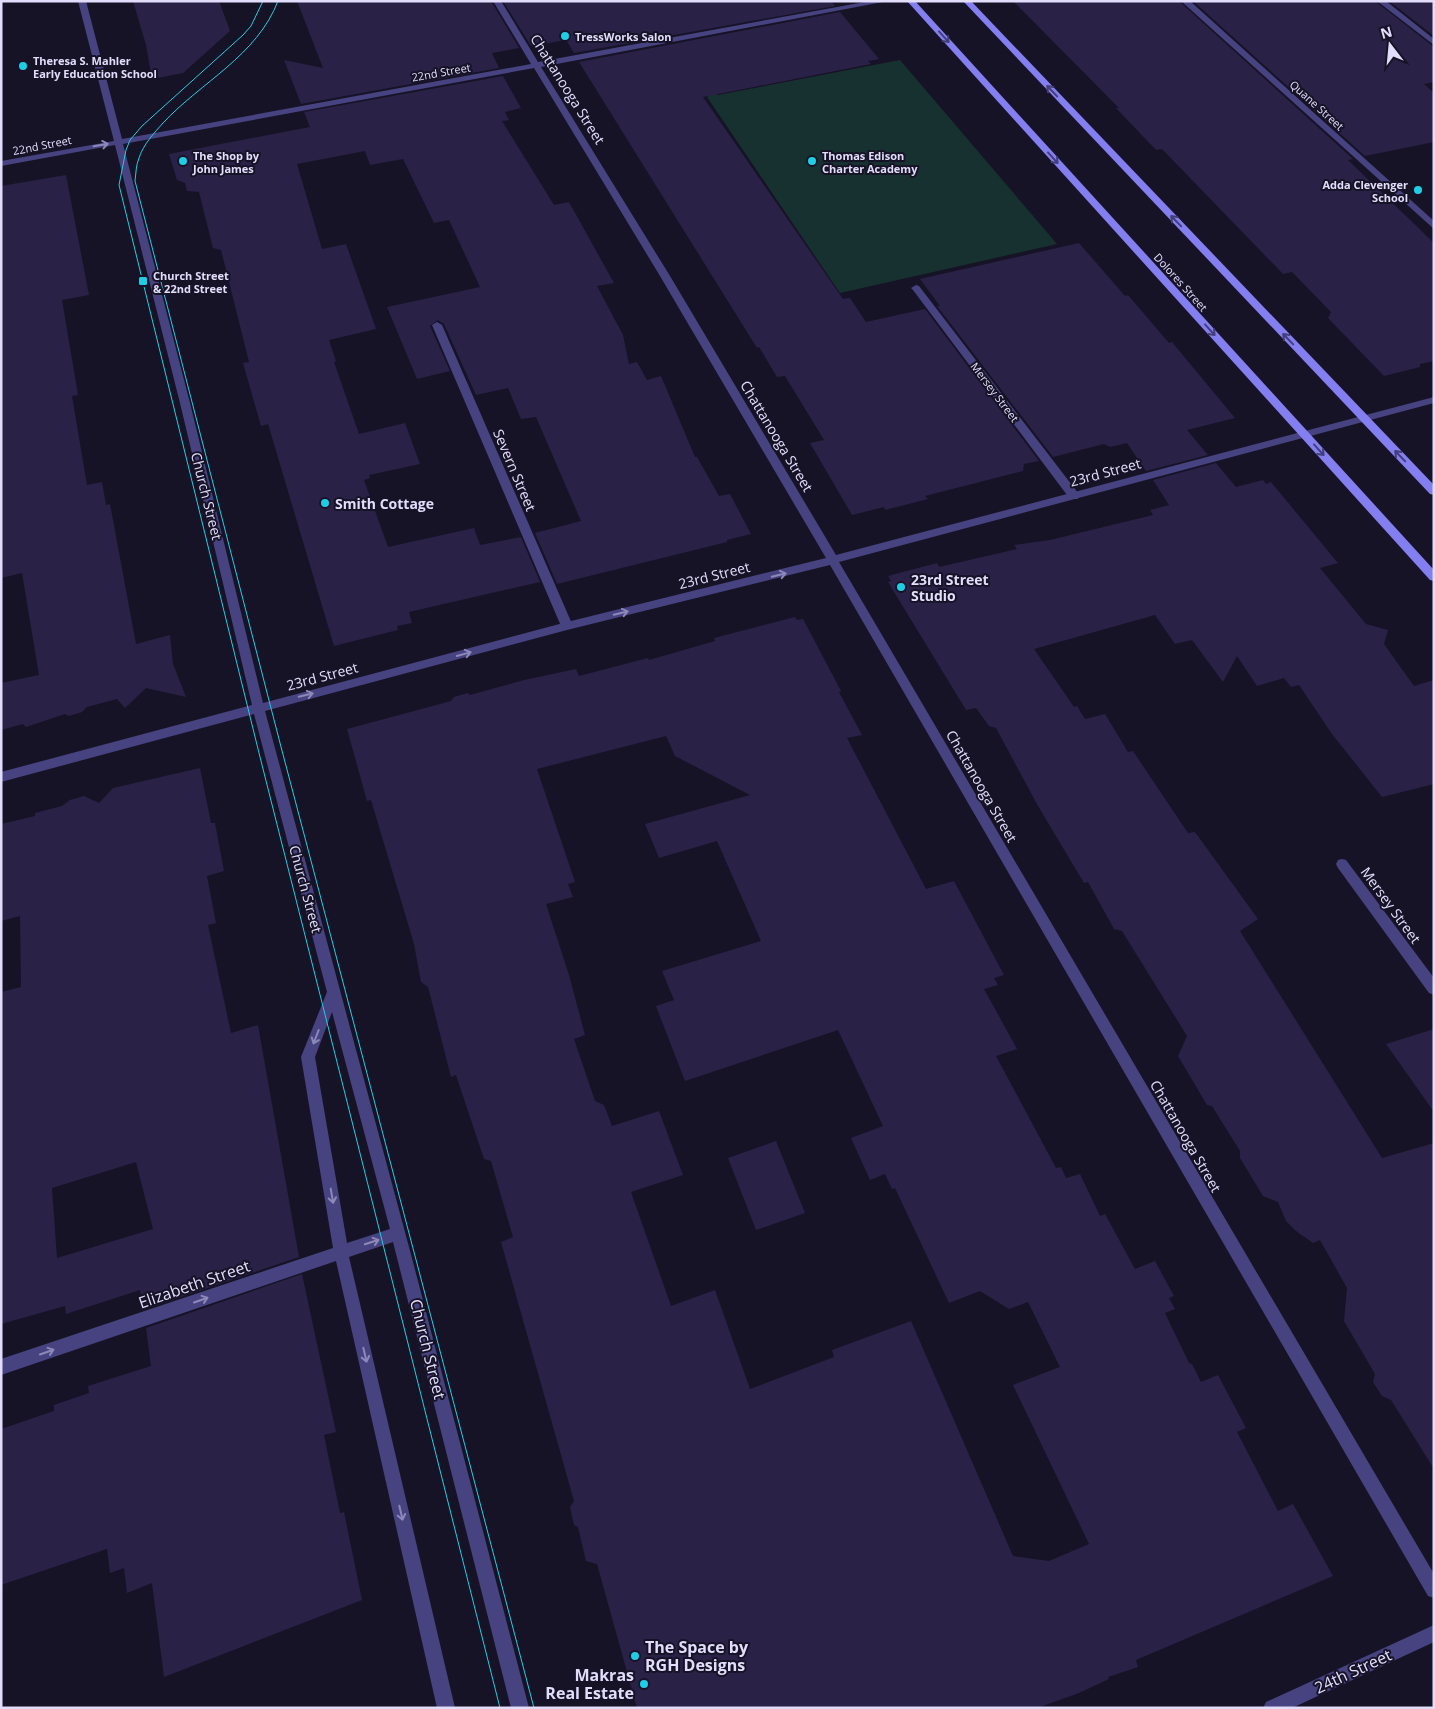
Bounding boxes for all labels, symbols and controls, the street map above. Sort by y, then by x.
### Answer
north arrow [1365,20,1415,70]
text: N [1378,21,1394,43]
place label: TressWorks Salon [575,29,672,44]
street label: Chattanooga Street [526,30,610,148]
marker: TressWorks Salon [559,30,571,42]
one-way arrow [938,31,950,44]
place label: Theresa S. Mahler Early Education School [33,53,157,81]
street label: 22nd Street [410,59,472,85]
marker: Theresa S. Mahler Early Education School [17,60,29,72]
street label: Quane Street [1287,77,1347,133]
one-way arrow [1046,84,1058,97]
street label: 22nd Street [11,132,73,158]
one-way arrow [92,140,108,150]
place label: The Shop by John James [192,148,260,176]
place label: Thomas Edison Charter Academy [822,148,918,176]
one-way arrow [1048,151,1059,164]
marker: The Shop by John James [177,155,189,167]
marker: Thomas Edison Charter Academy [806,155,818,167]
place label: Adda Clevenger School [1322,177,1408,205]
marker: Adda Clevenger School [1412,184,1424,196]
one-way arrow [1170,215,1182,227]
street label: Dolores Street [1151,250,1211,314]
place label: Church Street & 22nd Street [153,268,229,296]
marker: Church Street & 22nd Street [137,275,149,287]
one-way arrow [1204,323,1216,336]
one-way arrow [1282,332,1294,345]
street label: Mersey Street [968,359,1022,425]
street label: Chattanooga Street [736,377,818,495]
street label: Severn Street [489,426,541,514]
one-way arrow [1313,444,1325,457]
street label: Church Street [187,450,227,542]
one-way arrow [1394,450,1406,463]
street label: 23rd Street [1067,453,1143,491]
place label: Smith Cottage [335,494,434,513]
marker: Smith Cottage [319,497,331,509]
street label: 23rd Street [676,557,752,593]
one-way arrow [770,569,786,579]
place label: 23rd Street Studio [911,570,989,605]
marker: 23rd Street Studio [895,581,907,593]
one-way arrow [612,608,628,617]
one-way arrow [455,648,471,658]
street label: 23rd Street [284,657,360,695]
one-way arrow [298,690,314,699]
street label: Chattanooga Street [942,726,1022,846]
street label: Church Street [285,843,327,935]
street label: Mersey Street [1357,863,1425,947]
one-way arrow [311,1028,320,1044]
street label: Chattanooga Street [1146,1076,1226,1196]
one-way arrow [327,1187,337,1203]
one-way arrow [364,1237,379,1246]
street label: Elizabeth Street [135,1255,253,1313]
one-way arrow [193,1294,209,1304]
street label: Church Street [405,1297,451,1402]
one-way arrow [361,1346,370,1362]
one-way arrow [39,1347,55,1356]
one-way arrow [397,1504,406,1520]
place label: The Space by RGH Designs [645,1636,749,1676]
street label: 24th Street [1311,1643,1395,1698]
marker: The Space by RGH Designs [629,1650,641,1662]
place label: Makras Real Estate [545,1664,634,1704]
marker: Makras Real Estate [638,1678,650,1690]

